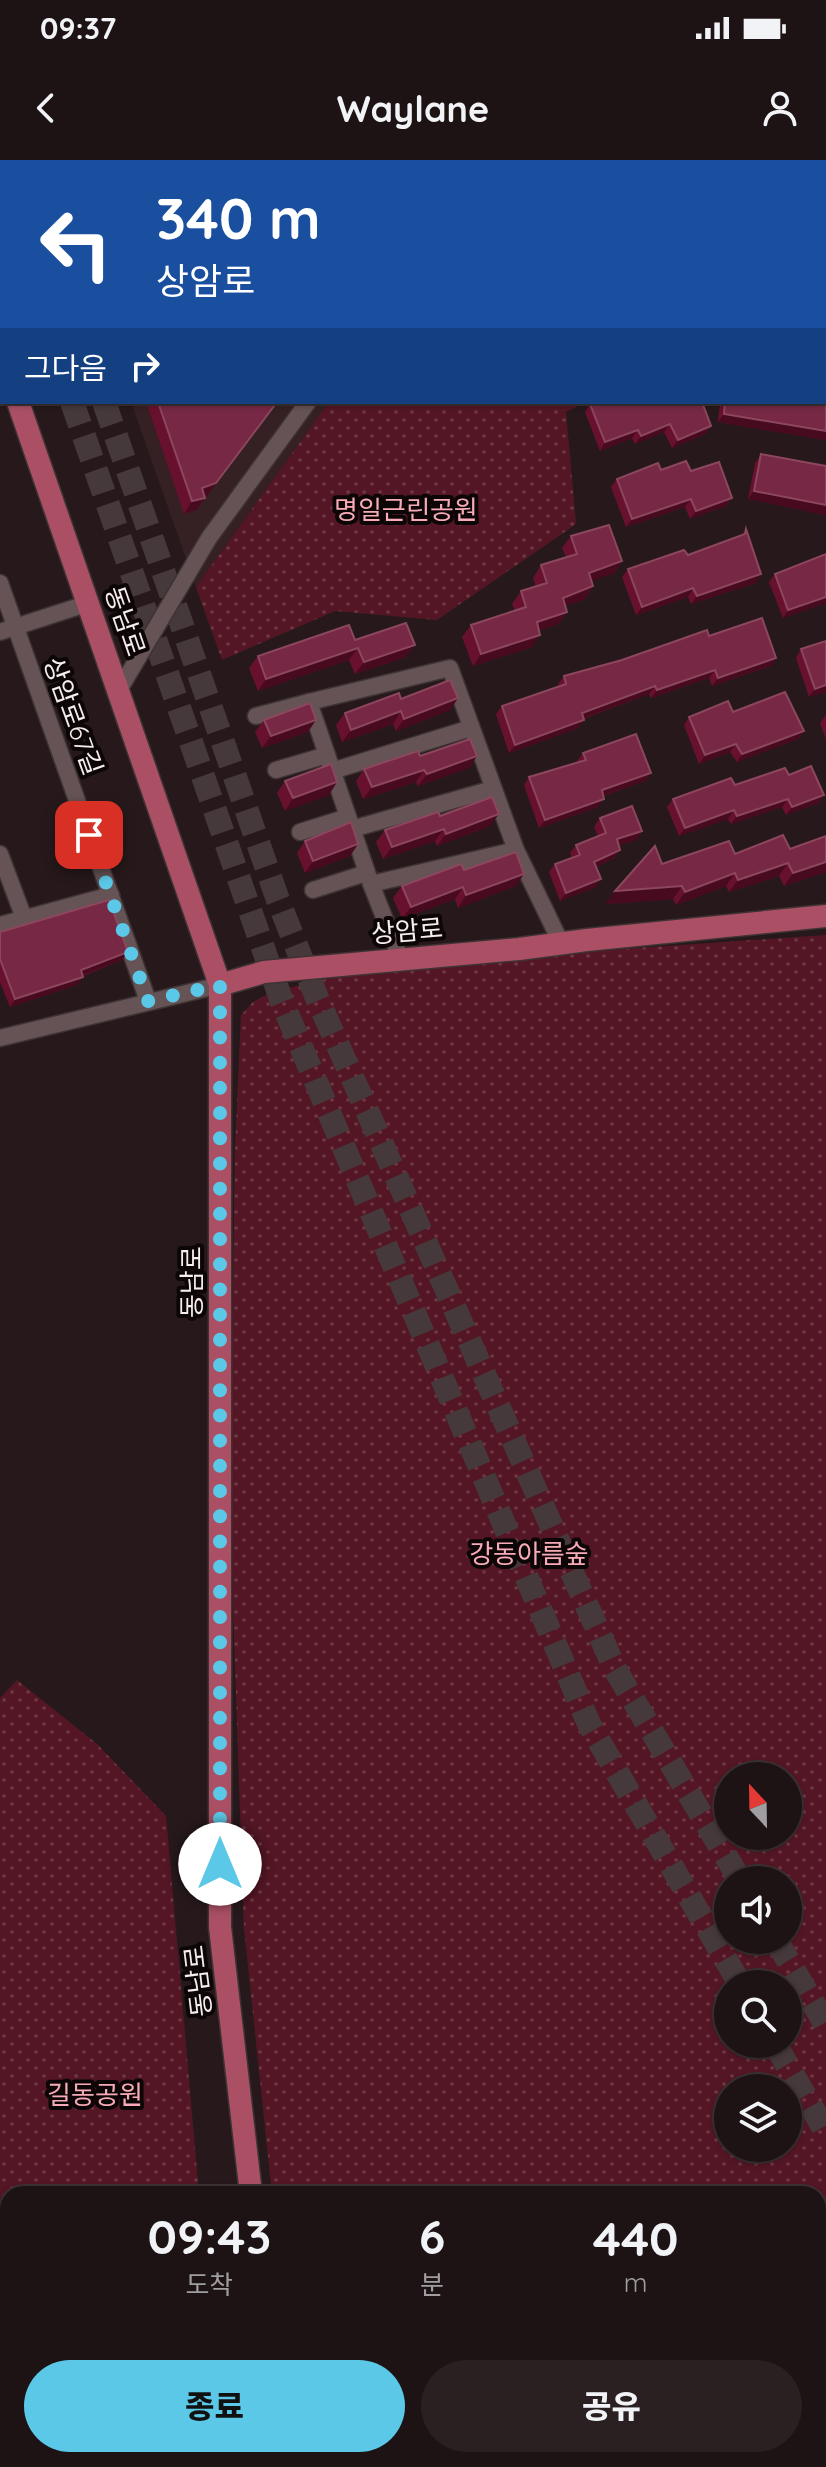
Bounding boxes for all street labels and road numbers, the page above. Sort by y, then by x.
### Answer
street label: 동남로 [98,582,153,660]
street label: 상암로67길 [37,652,110,779]
street label: 상암로 [370,911,444,950]
street label: 동남로 [175,1246,208,1318]
street label: 동남로 [177,1943,218,2019]

